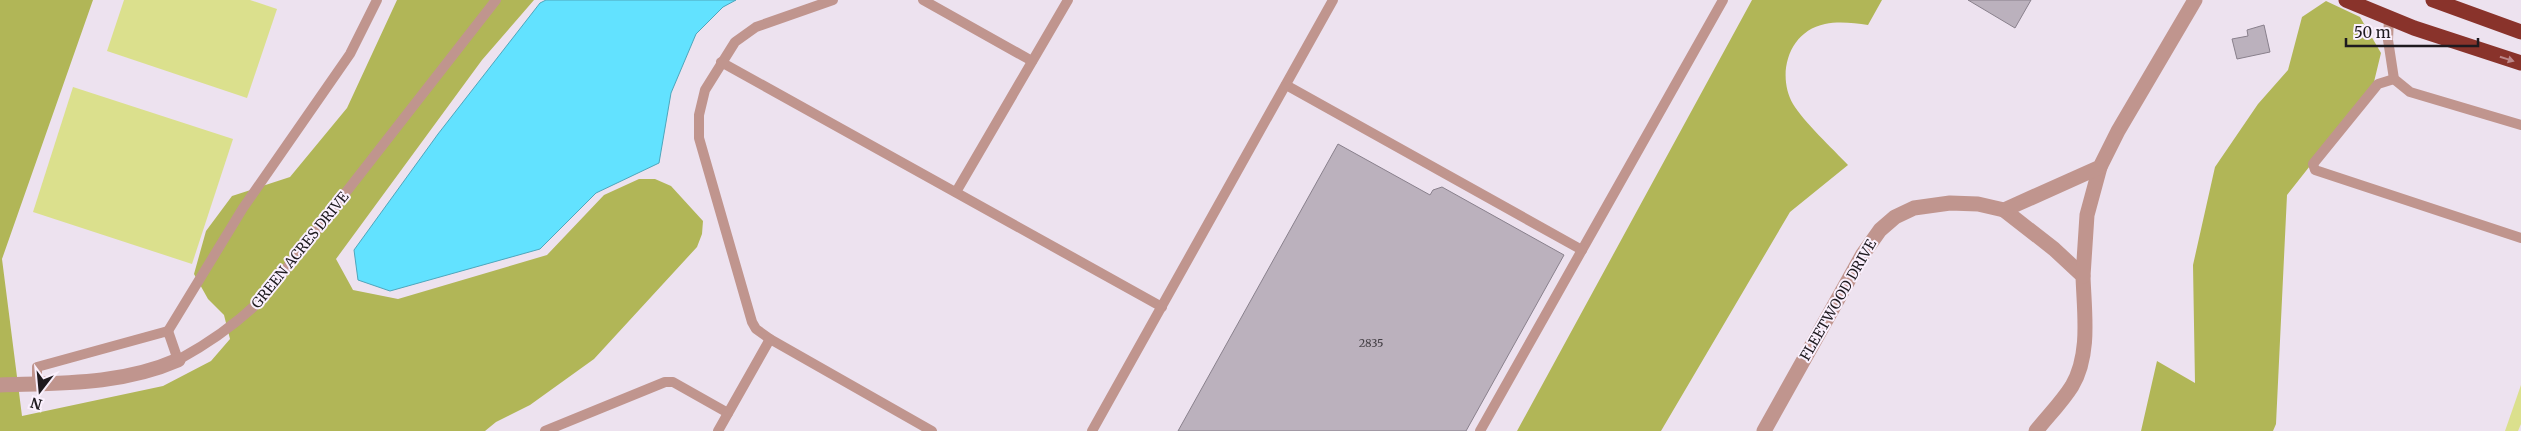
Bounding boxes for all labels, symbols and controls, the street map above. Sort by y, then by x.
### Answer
scale bar [2346,15,2478,47]
text: 50 m [2354,23,2391,42]
one-way arrow [2500,56,2515,63]
street label: GREEN ACRES DRIVE [247,188,353,312]
street label: FLEETWOOD DRIVE [1796,236,1880,364]
house number: 2835 [1359,336,1383,350]
north arrow [15,366,65,416]
text: N [29,393,44,414]

